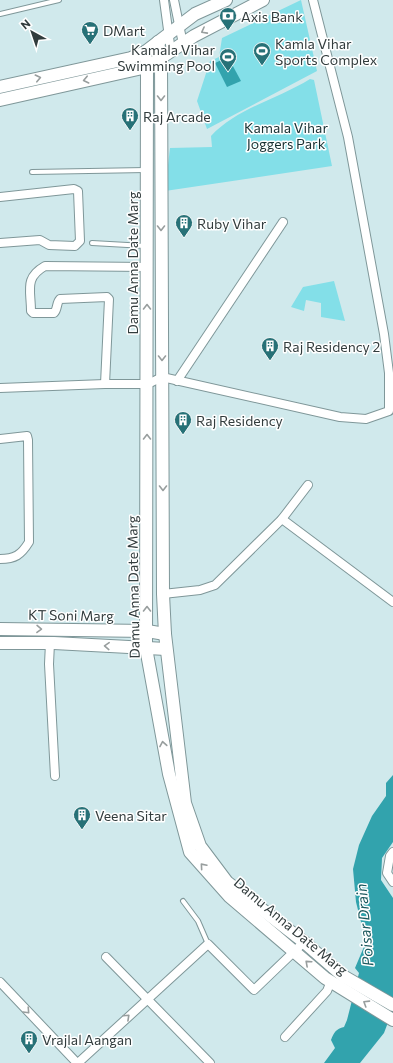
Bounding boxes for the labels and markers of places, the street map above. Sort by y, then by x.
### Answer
bank icon: Axis Bank [218,6,238,31]
place label: Axis Bank [241,8,303,25]
supermarket icon: DMart [80,20,100,45]
place label: DMart [103,22,145,39]
place label: Kamla Vihar Sports Complex [275,35,378,68]
place label: Kamala Vihar Swimming Pool [117,41,215,74]
sports icon: Kamla Vihar Sports Complex [252,41,272,66]
sports icon: Kamala Vihar Swimming Pool [218,47,238,72]
building icon: Raj Arcade [120,106,140,131]
place label: Raj Arcade [143,108,211,125]
building icon: Ruby Vihar [174,213,194,238]
place label: Ruby Vihar [197,215,267,232]
building icon: Raj Residency 2 [260,336,280,361]
place label: Raj Residency 2 [283,338,381,355]
building icon: Raj Residency [173,410,193,435]
place label: Raj Residency [196,412,283,429]
building icon: Veena Sitar [72,805,92,830]
place label: Veena Sitar [95,807,167,824]
building icon: Vrajlal Aangan [19,1029,39,1054]
place label: Vrajlal Aangan [42,1031,132,1048]

